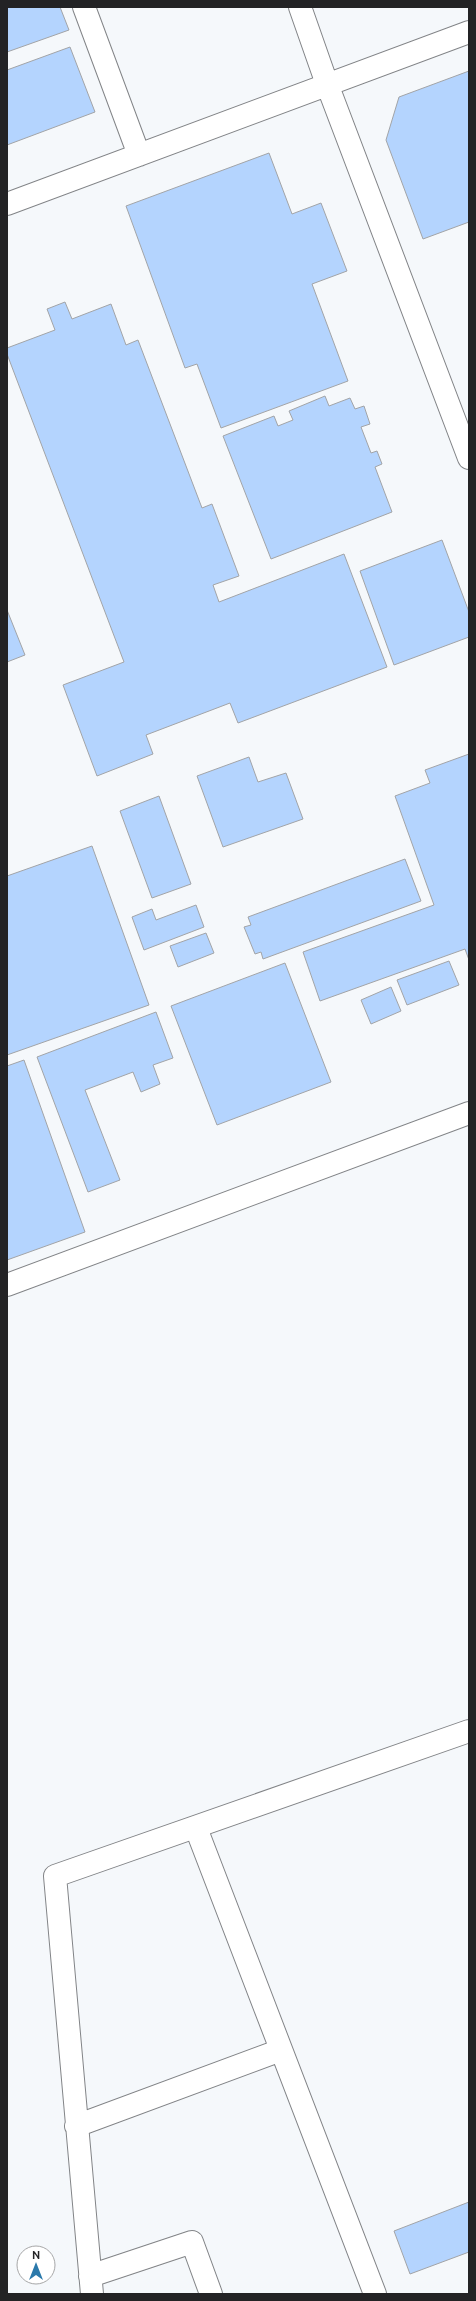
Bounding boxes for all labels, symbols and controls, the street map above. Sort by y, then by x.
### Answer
north arrow [16,2245,56,2285]
text: N [32,2249,40,2261]

